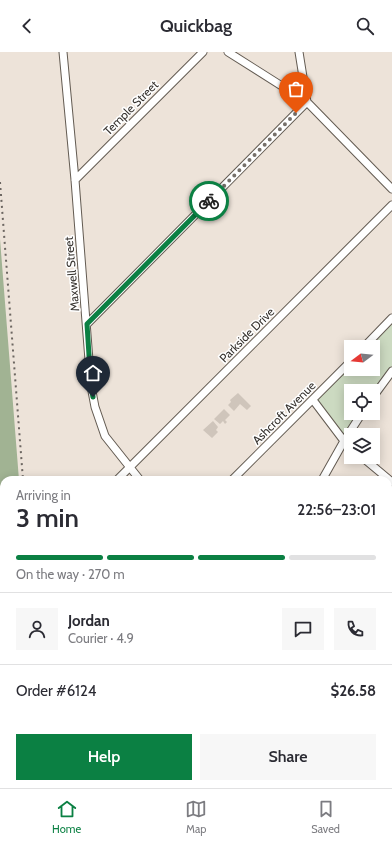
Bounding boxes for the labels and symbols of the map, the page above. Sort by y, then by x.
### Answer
pin [279,72,313,113]
street label: Temple Street [100,77,161,138]
courier [189,181,229,221]
street label: Maxwell Street [61,236,82,312]
street label: Parkside Drive [216,304,277,365]
north arrow [344,340,380,376]
pin [76,356,110,397]
street label: Ashcroft Avenue [249,378,318,447]

